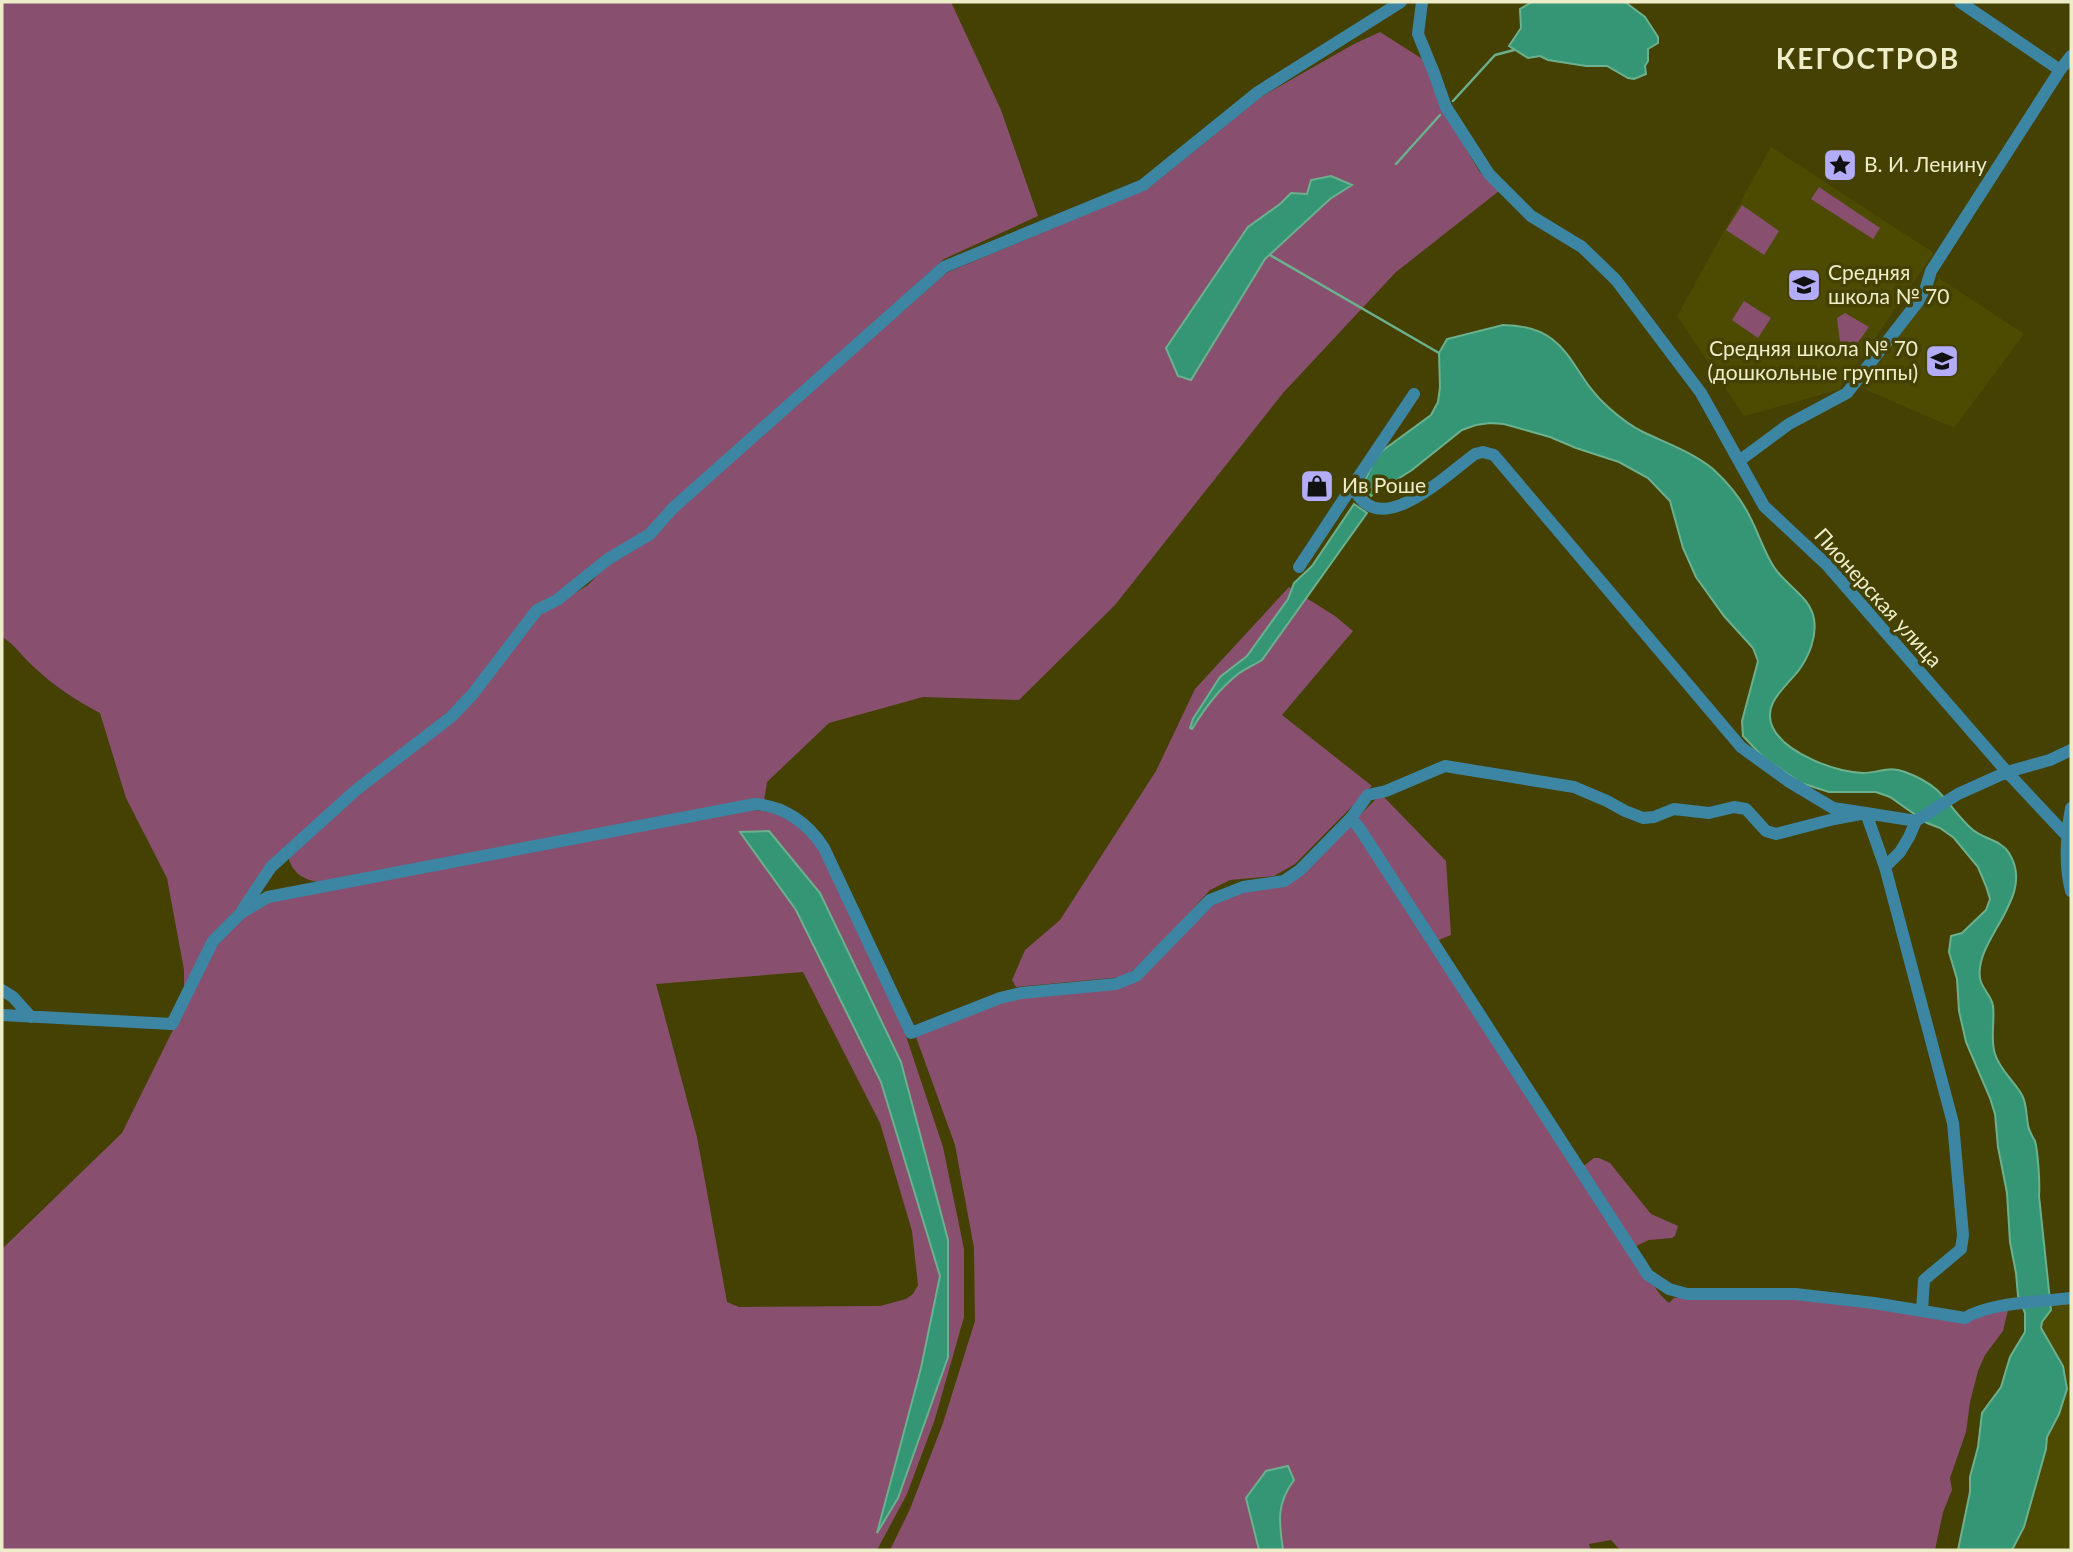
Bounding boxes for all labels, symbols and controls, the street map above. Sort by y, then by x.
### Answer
district label: КЕГОСТРОВ [1776,41,1960,75]
place icon: В. И. Ленину [1821,146,1859,184]
place label: В. И. Ленину [1864,151,1987,176]
place label: Средняя школа № 70 [1828,259,1949,308]
school or university icon: Средняя школа № 70 [1785,266,1823,304]
place label: Средняя школа № 70 (дошкольные группы) [1707,335,1918,384]
school or university icon: Средняя школа № 70 (дошкольные группы) [1923,342,1961,380]
shop icon: Ив Роше [1298,467,1336,505]
place label: Ив Роше [1342,472,1426,497]
street label: Пионерская улица [1810,522,1948,672]

